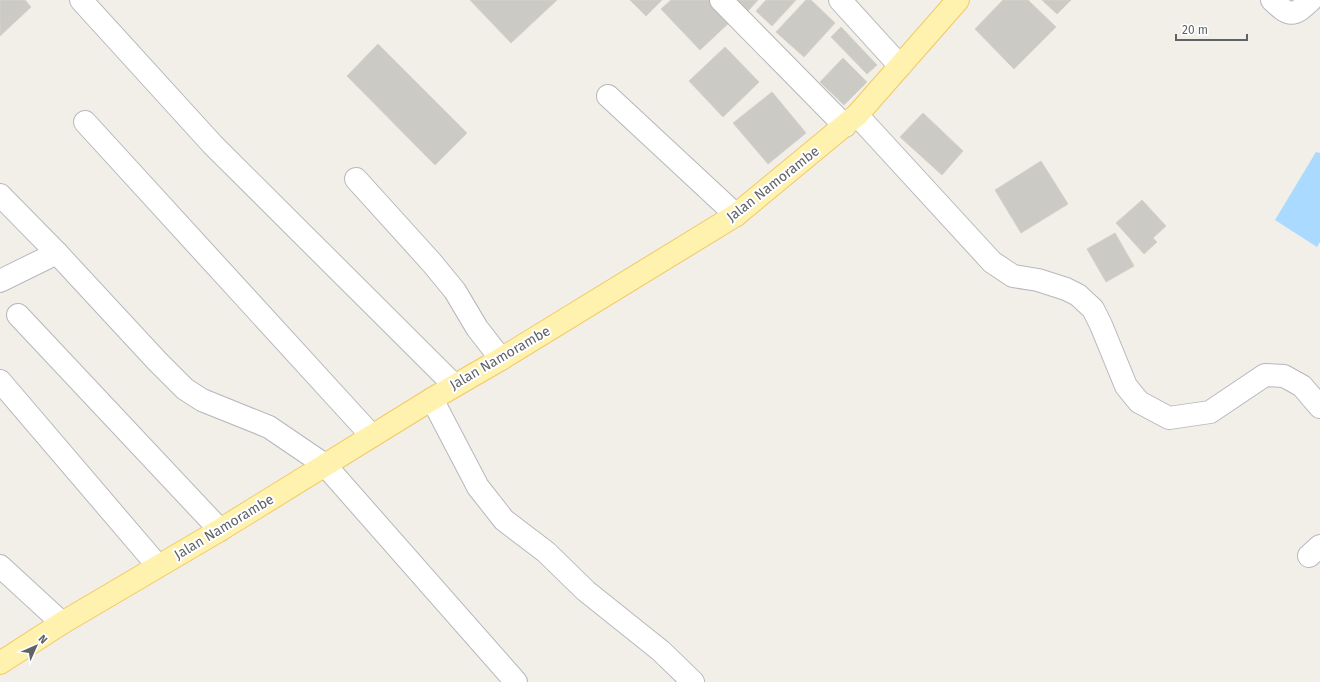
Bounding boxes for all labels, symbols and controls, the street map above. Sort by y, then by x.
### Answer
scale bar [1176,16,1247,42]
text: 20 m [1182,23,1208,37]
street label: Jalan Namorambe [723,142,823,226]
street label: Jalan Namorambe [447,322,553,394]
street label: Jalan Namorambe [171,491,277,563]
north arrow [16,626,56,666]
text: N [36,632,50,646]

